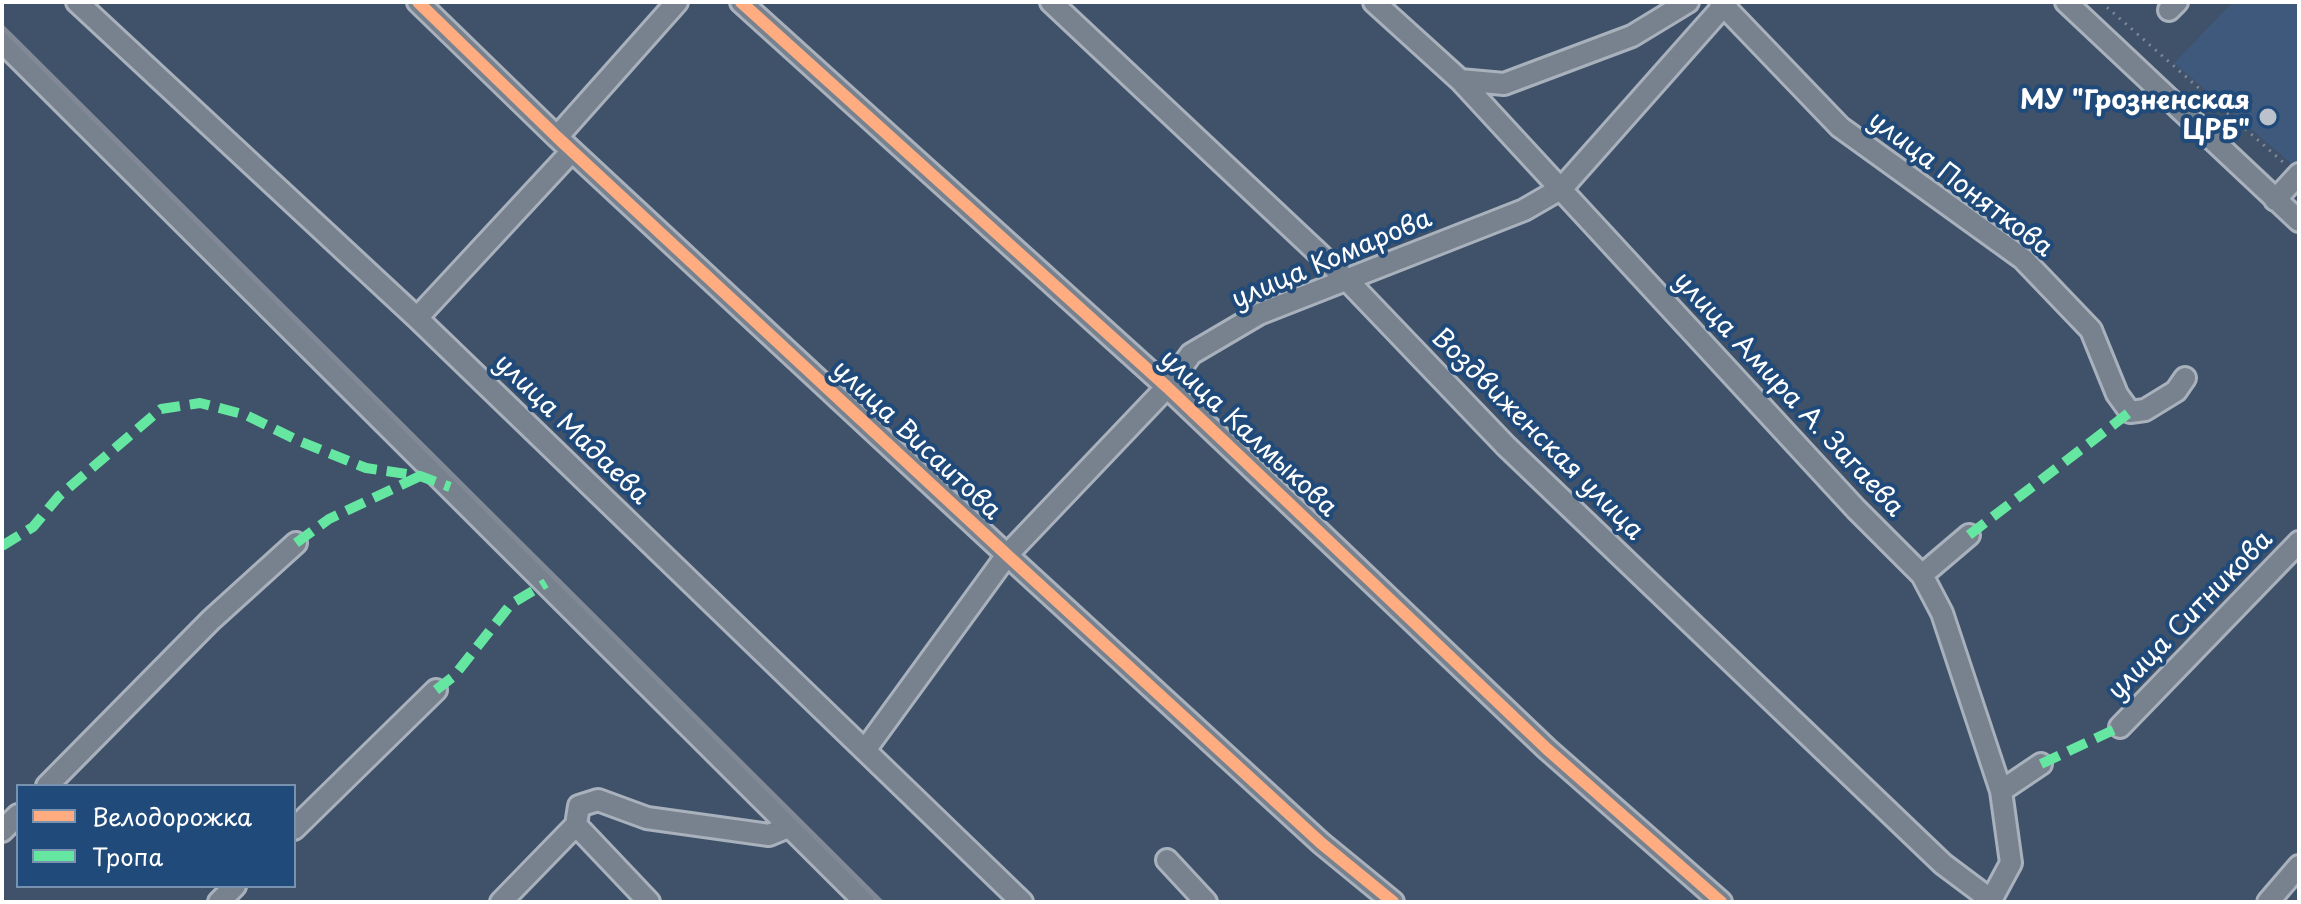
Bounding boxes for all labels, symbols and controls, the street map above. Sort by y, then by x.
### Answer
place label: МУ "Грозненская ЦРБ" [2020,86,2250,148]
street label: улица Поняткова [1862,105,2058,265]
marker: МУ "Грозненская ЦРБ" [2257,106,2279,128]
street label: улица Комарова [1227,204,1437,316]
street label: улица Амира А. Загаева [1666,266,1910,524]
street label: Воздвиженская улица [1425,323,1649,547]
street label: улица Калмыкова [1153,344,1343,524]
street label: улица Мадаева [487,348,655,512]
street label: улица Висаитова [825,355,1007,527]
street label: улица Ситникова [2102,525,2280,707]
legend [16,784,296,888]
text: Велодорожка [92,798,252,834]
text: Тропа [92,838,163,874]

